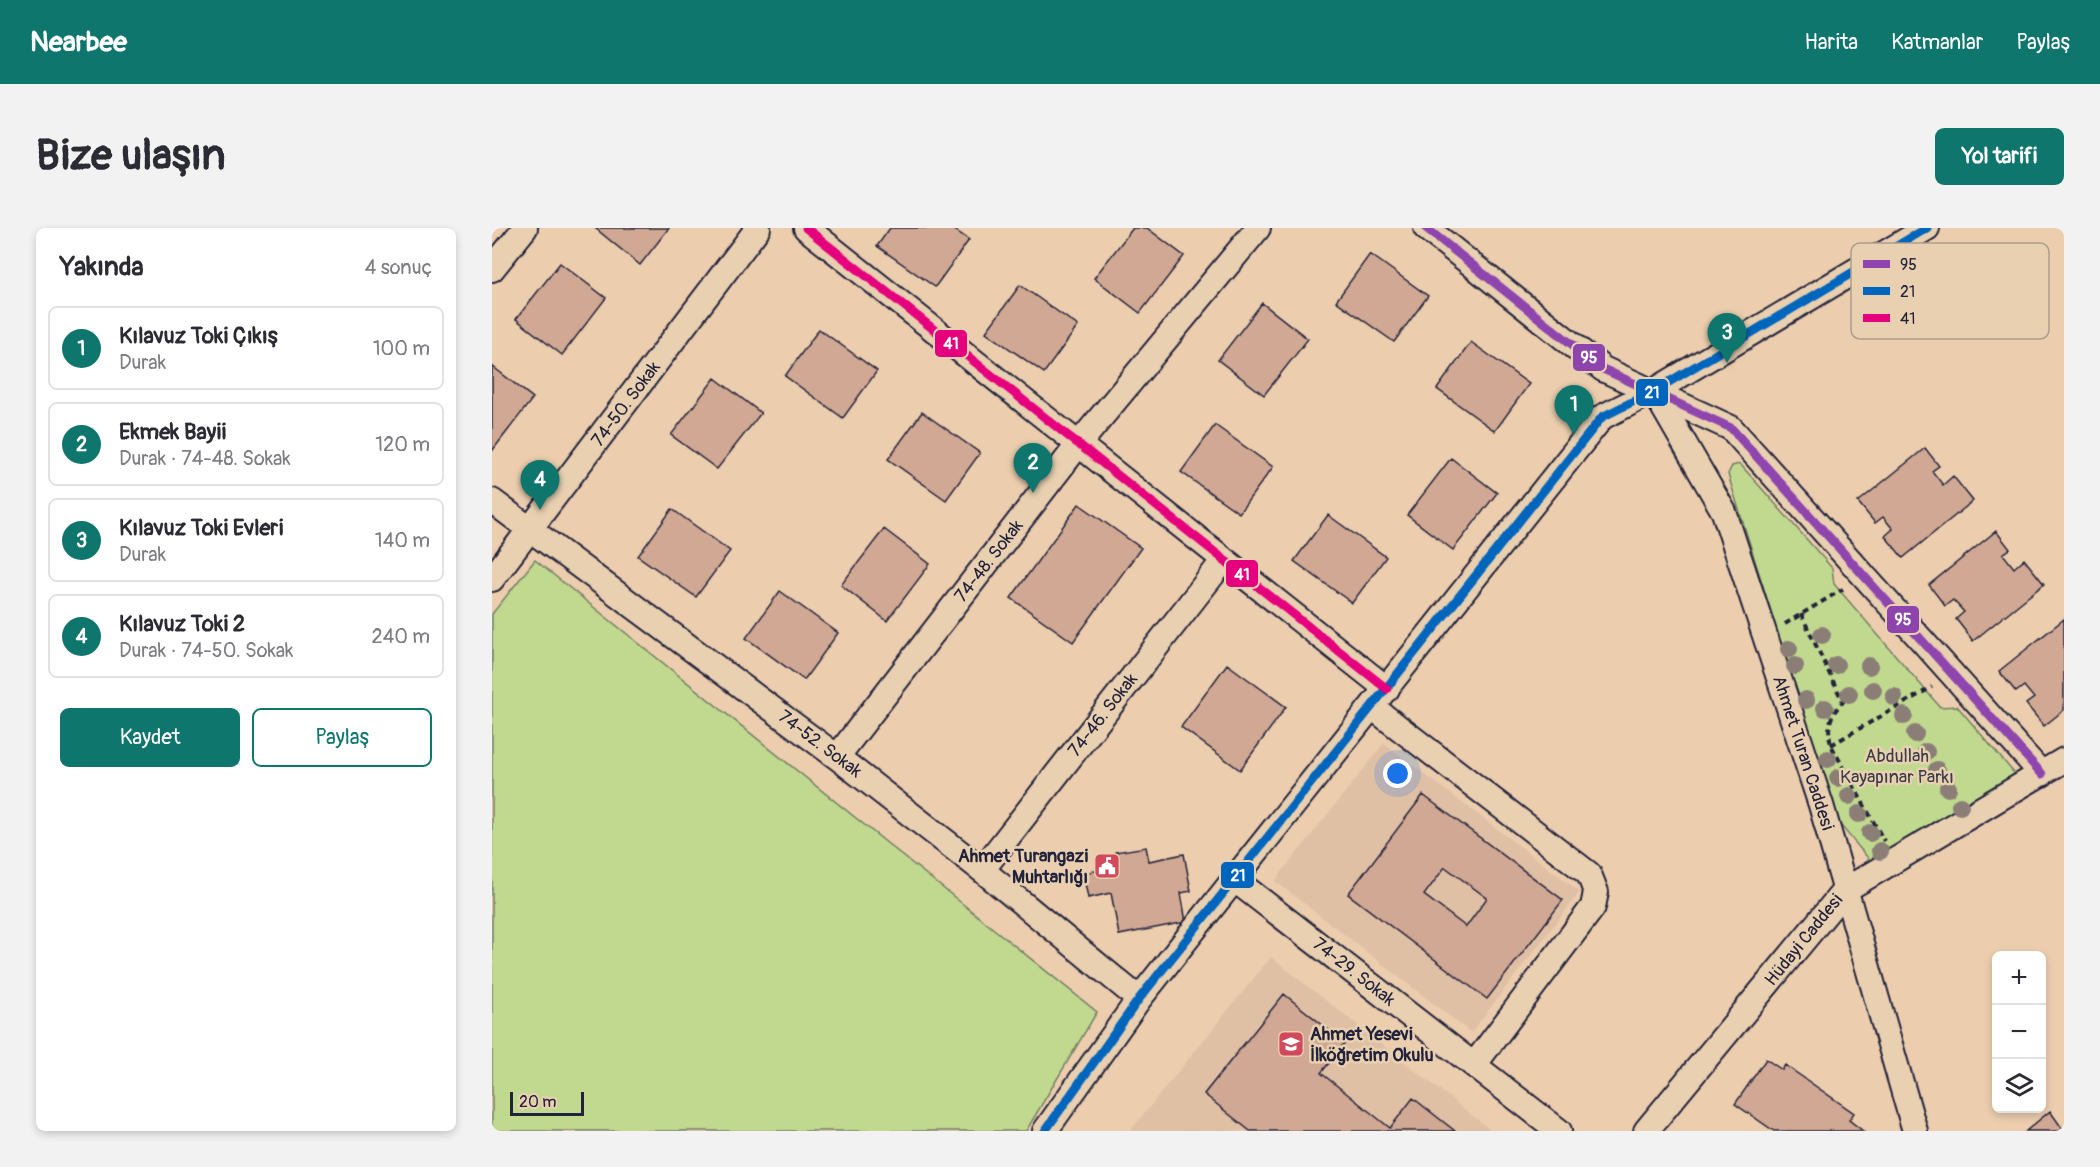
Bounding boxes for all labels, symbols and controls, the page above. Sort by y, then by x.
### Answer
text: Nearbee [30,25,127,60]
text: Harita [1805,29,1858,56]
text: Katmanlar [1891,29,1983,56]
text: Paylaş [2016,29,2070,56]
button: Yol tarifi [1935,128,2064,185]
text: Bize ulaşın [36,130,226,182]
legend [1851,243,2049,339]
text: Yakında [60,251,144,283]
text: 4 sonuç [365,255,432,280]
text: 95 [1900,255,1917,275]
text: 21 [1900,282,1915,302]
text: 41 [1900,309,1916,329]
pin: 3 [1708,314,1746,363]
text: Kılavuz Toki Çıkış [119,322,278,350]
line badge: 41 [934,329,968,358]
text: 41 [943,334,959,354]
text: 1 [78,336,85,361]
text: 100 m [373,336,430,361]
line badge: 95 [1572,343,1606,372]
text: 95 [1581,348,1598,368]
text: Durak [119,350,166,375]
street label: 74-50. Sokak [586,356,666,451]
line badge: 21 [1635,378,1669,407]
text: 21 [1644,383,1660,403]
pin: 1 [1554,386,1594,435]
text: Ekmek Bayii [119,418,226,446]
text: 2 [76,432,87,457]
text: 120 m [375,432,430,457]
pin: 2 [1014,444,1052,493]
text: Durak · 74-48. Sokak [119,446,291,471]
pin: 4 [520,460,560,510]
text: Kılavuz Toki Evleri [119,514,283,542]
street label: 74-48. Sokak [950,515,1029,607]
text: 3 [76,528,87,553]
text: 140 m [375,528,430,553]
text: Durak [119,542,166,567]
line badge: 41 [1225,559,1259,588]
text: 41 [1234,565,1250,585]
line badge: 95 [1886,605,1920,634]
text: Kılavuz Toki 2 [119,610,245,638]
text: 95 [1895,610,1912,630]
text: 4 [76,624,87,649]
text: 240 m [371,624,430,649]
text: Durak · 74-50. Sokak [119,638,293,663]
street label: 74-46. Sokak [1063,668,1143,761]
street label: Ahmet Turan Caddesi [1767,673,1839,833]
street label: 74-52. Sokak [774,705,867,783]
button: Kaydet [60,708,240,767]
button: Paylaş [252,708,432,767]
park label: Abdullah Kayapınar Parkı [1840,745,1954,789]
your location [1383,759,1412,788]
place label: Ahmet Turangazi Muhtarlığı [958,845,1088,889]
public building icon: Ahmet Turangazi Muhtarlığı [1092,851,1122,881]
line badge: 21 [1220,861,1255,889]
text: 21 [1230,866,1246,886]
street label: Hüdayi Caddesi [1760,889,1848,991]
street label: 74-29. Sokak [1308,933,1400,1012]
map controls [1992,951,2046,1113]
button: + [1992,951,2046,1005]
button: − [1992,1005,2046,1059]
place label: Ahmet Yesevi İlköğretim Okulu [1310,1023,1434,1067]
school or university icon: Ahmet Yesevi İlköğretim Okulu [1276,1029,1306,1059]
button: layers [1992,1059,2046,1113]
scale bar [510,1089,584,1116]
text: 20 m [519,1092,557,1112]

